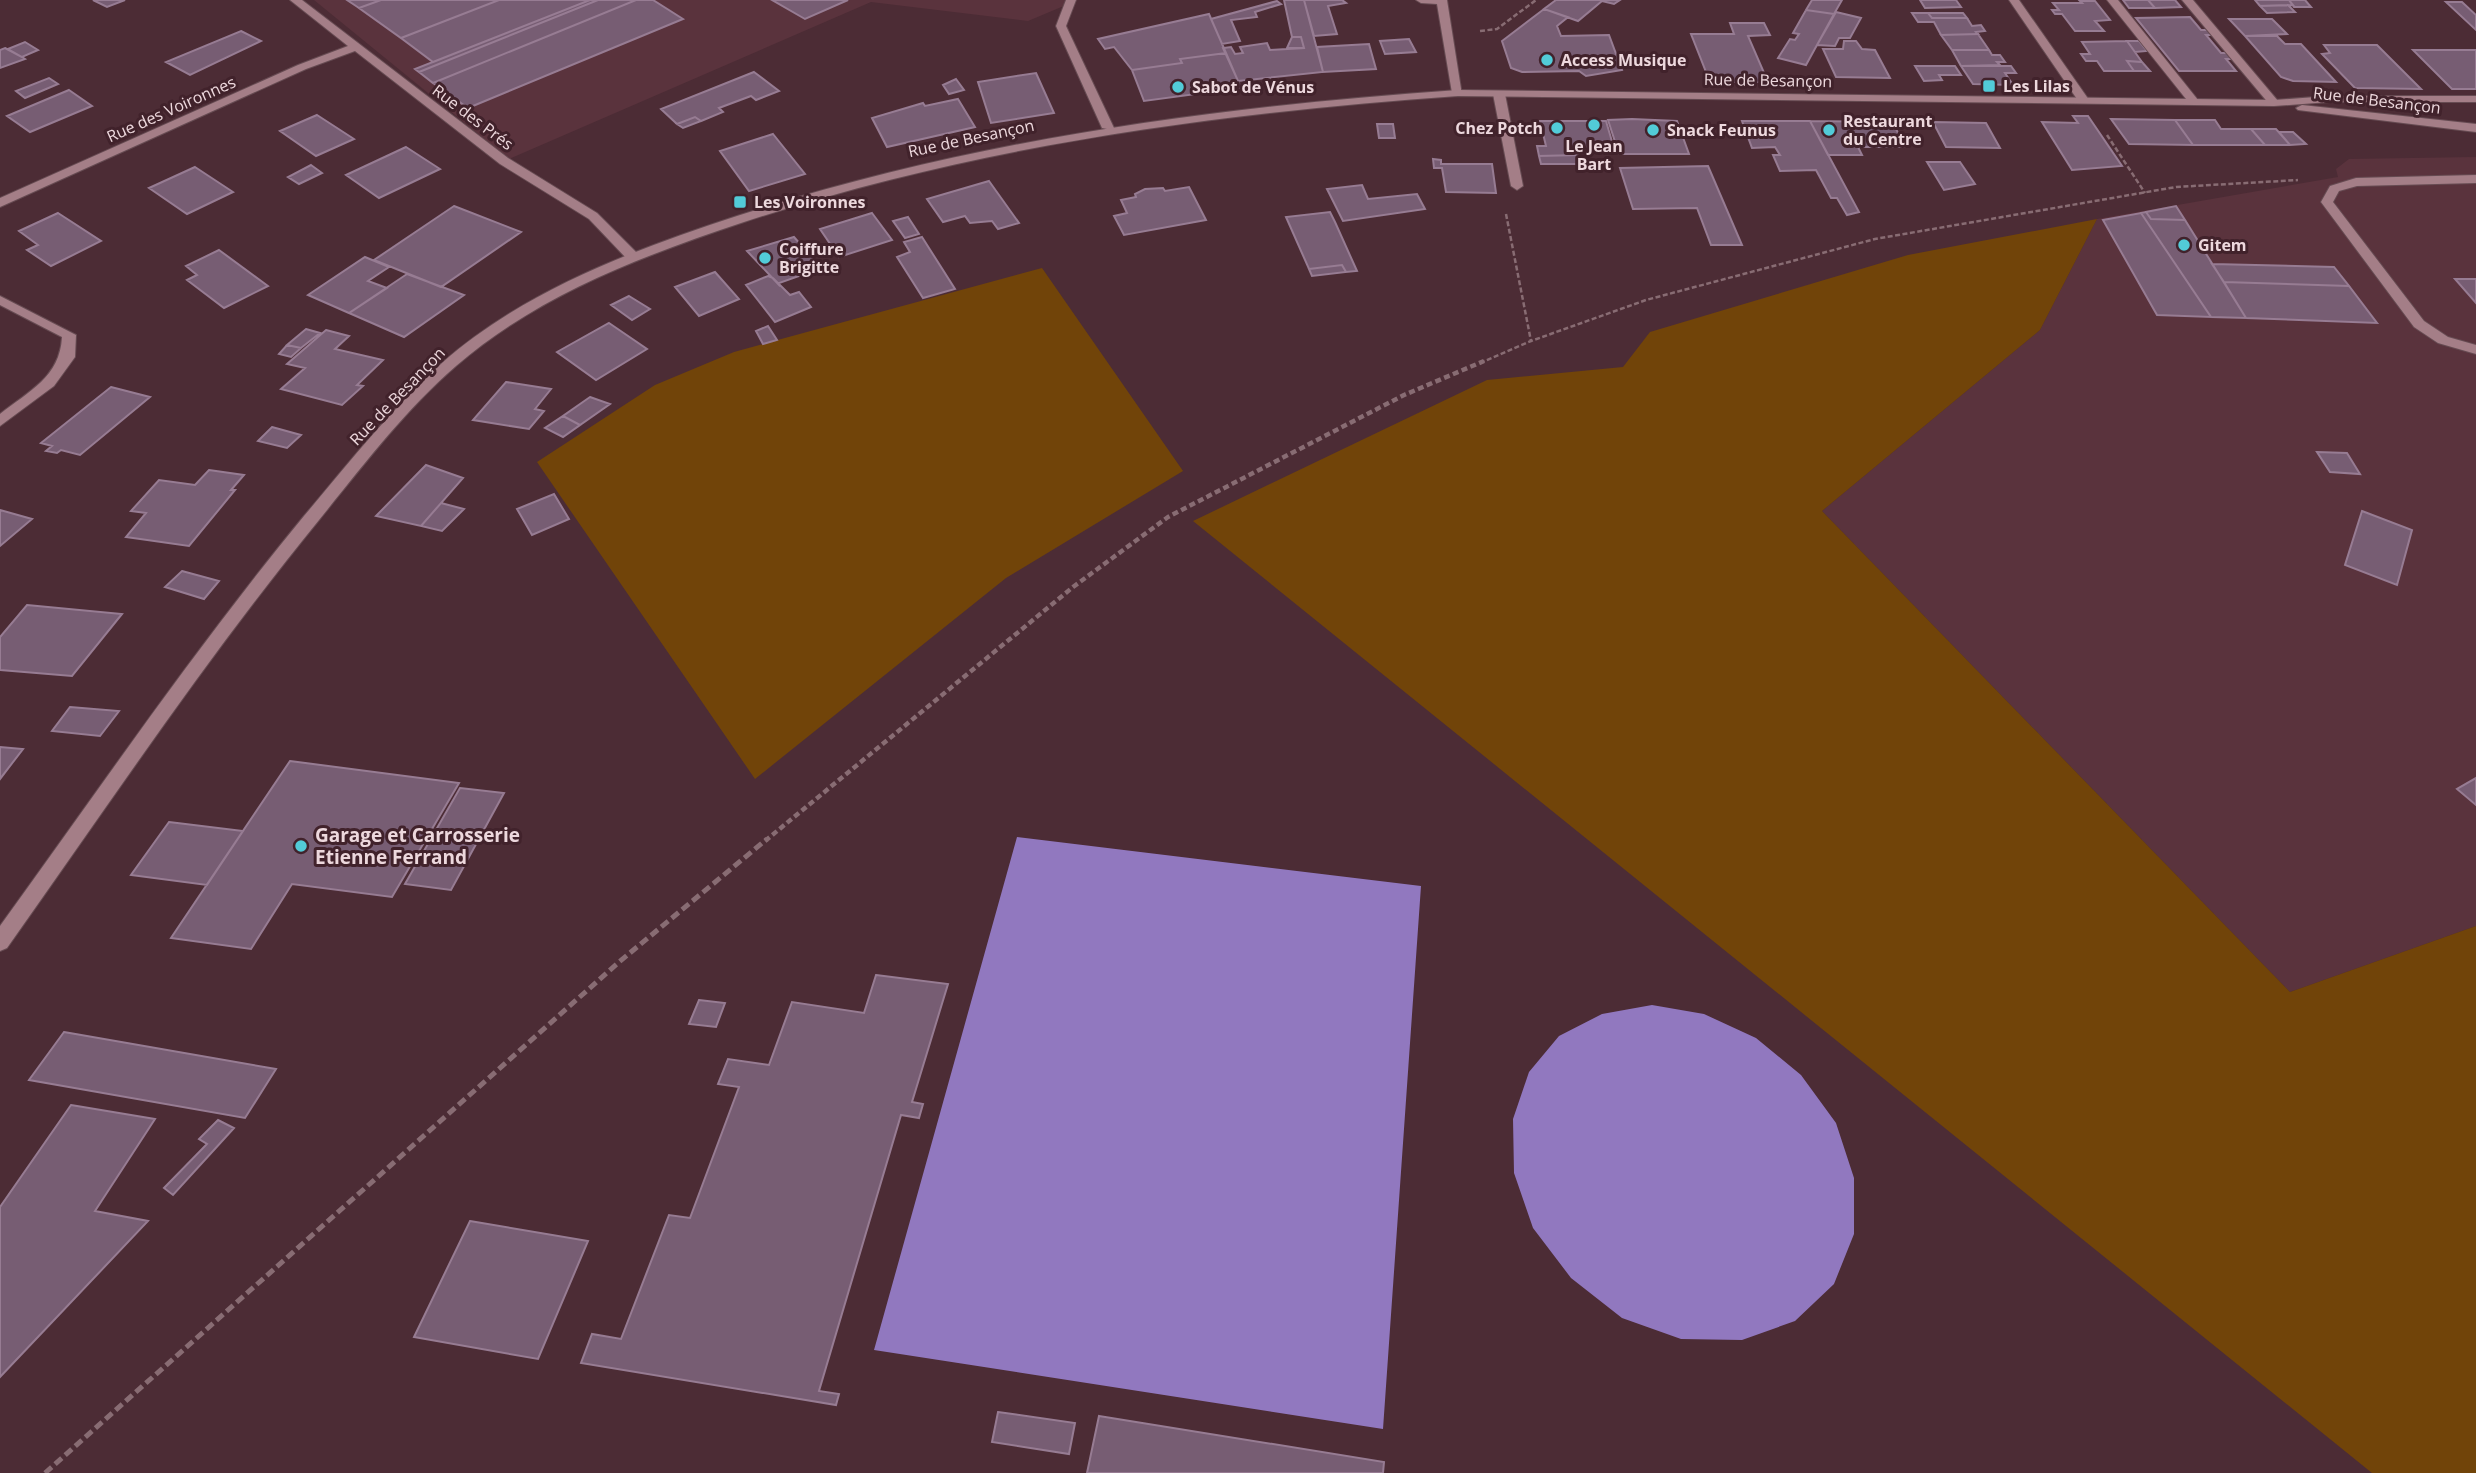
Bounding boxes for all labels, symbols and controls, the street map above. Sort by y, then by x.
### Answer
place label: Access Musique [1561,49,1687,71]
marker: Access Musique [1539,52,1555,68]
street label: Rue de Besançon [1704,68,1832,92]
street label: Rue des Voironnes [103,71,239,147]
place label: Les Lilas [2003,75,2070,97]
place label: Sabot de Vénus [1192,76,1314,98]
marker: Les Lilas [1981,78,1997,94]
street label: Rue des Prés [428,79,518,155]
marker: Sabot de Vénus [1170,79,1186,95]
street label: Rue de Besançon [2312,81,2442,119]
place label: Restaurant du Centre [1843,110,1933,150]
street label: Rue de Besançon [906,114,1036,162]
place label: Chez Potch [1455,117,1543,139]
marker: Le Jean Bart [1586,117,1602,133]
place label: Snack Feunus [1667,119,1776,141]
marker: Chez Potch [1549,120,1565,136]
marker: Snack Feunus [1645,122,1661,138]
marker: Restaurant du Centre [1821,122,1837,138]
place label: Le Jean Bart [1565,135,1623,175]
place label: Les Voironnes [754,191,865,213]
marker: Les Voironnes [732,194,748,210]
place label: Gitem [2198,234,2247,256]
marker: Gitem [2176,237,2192,253]
place label: Coiffure Brigitte [779,238,844,278]
marker: Coiffure Brigitte [757,250,773,266]
street label: Rue de Besançon [344,342,450,450]
place label: Garage et Carrosserie Etienne Ferrand [315,822,520,870]
marker: Garage et Carrosserie Etienne Ferrand [293,838,309,854]

